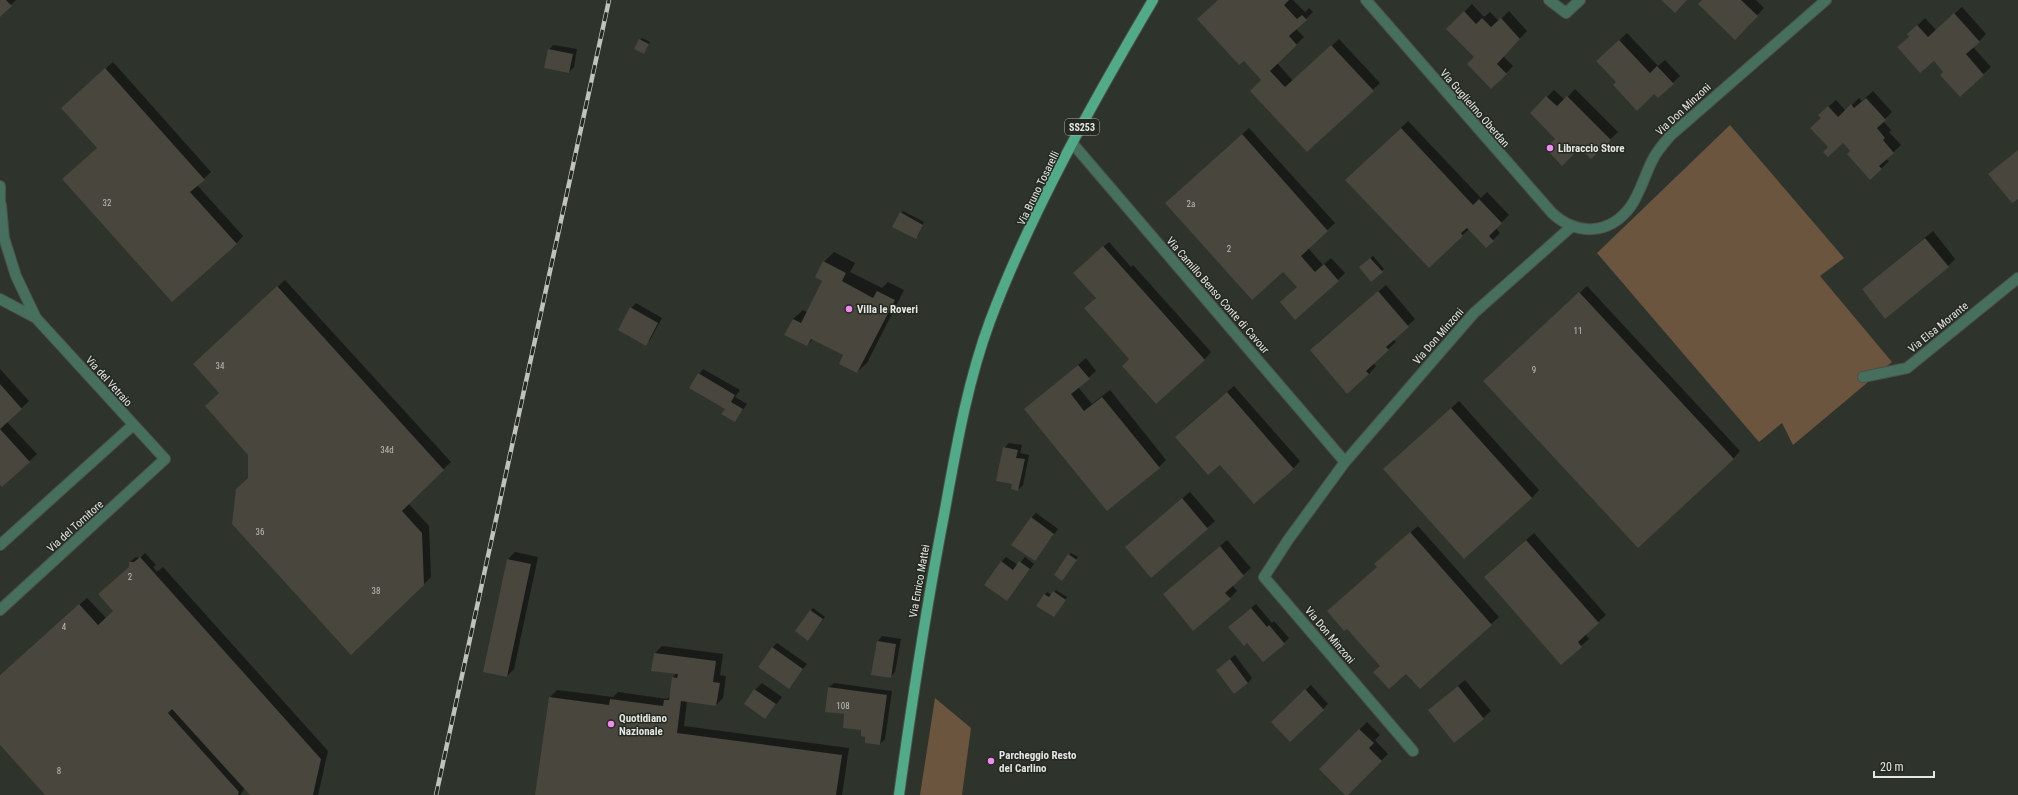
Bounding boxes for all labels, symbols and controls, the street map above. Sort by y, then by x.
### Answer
street label: Via Guglielmo Oberdan [1437,67,1512,150]
street label: Via Don Minzoni [1653,81,1714,138]
road number: SS253 [1065,119,1099,135]
place label: Libraccio Store [1558,142,1624,155]
marker: Libraccio Store [1545,143,1555,153]
street label: Via Bruno Tosarelli [1015,149,1062,228]
house number: 32 [103,198,112,208]
house number: 2a [1187,199,1195,209]
street label: Via Camillo Benso Conte di Cavour [1163,234,1272,357]
house number: 2 [1227,244,1232,254]
street label: Via Elsa Morante [1906,299,1971,355]
place label: Villa le Roveri [857,303,918,316]
marker: Villa le Roveri [844,304,854,314]
street label: Via Don Minzoni [1410,305,1466,367]
house number: 11 [1574,326,1582,336]
street label: Via del Vetraio [83,354,135,409]
house number: 34 [216,361,225,371]
house number: 9 [1532,365,1536,375]
house number: 34d [380,445,394,455]
street label: Via del Tornitore [45,498,106,555]
house number: 36 [256,527,264,537]
street label: Via Enrico Mattei [907,543,932,619]
house number: 2 [128,572,133,582]
house number: 38 [372,586,380,596]
street label: Via Don Minzoni [1302,604,1357,666]
house number: 4 [62,622,67,632]
house number: 108 [836,701,850,711]
place label: Quotidiano Nazionale [619,712,667,738]
marker: Quotidiano Nazionale [606,719,616,729]
place label: Parcheggio Resto del Carlino [999,749,1077,775]
scale bar [1874,753,1934,779]
marker: Parcheggio Resto del Carlino [986,756,996,766]
text: 20 m [1880,760,1904,774]
house number: 8 [57,766,61,776]

